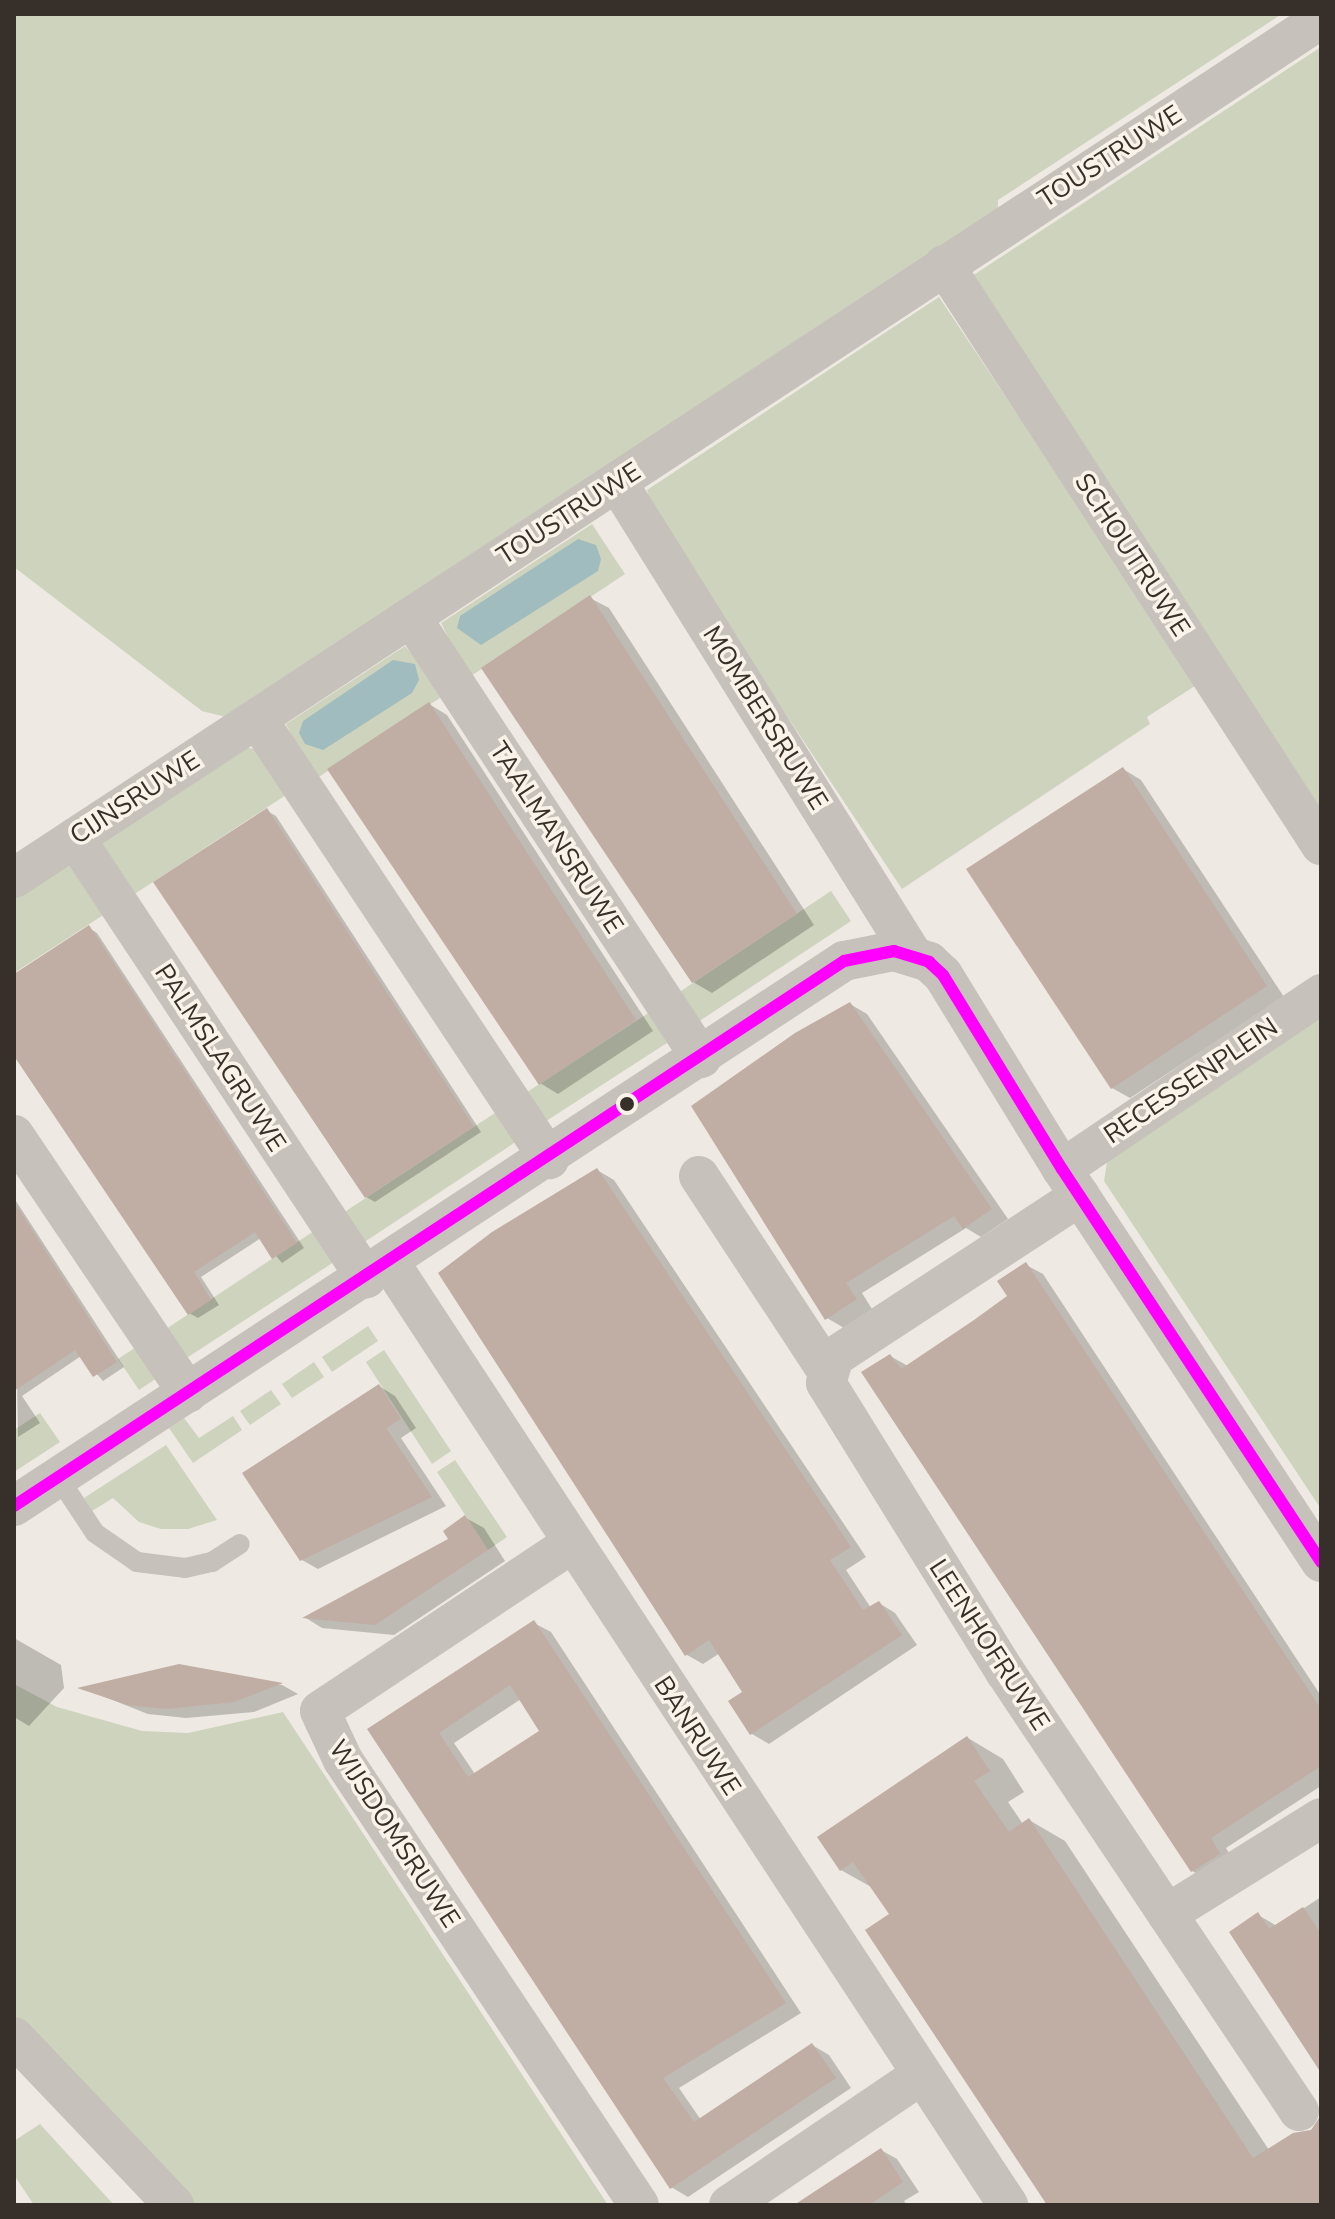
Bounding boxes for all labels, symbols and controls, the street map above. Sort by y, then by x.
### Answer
street label: TOUSTRUWE [1032,99,1188,215]
street label: TOUSTRUWE [491,456,647,572]
street label: SCHOUTRUWE [1068,468,1196,642]
street label: MOMBERSRUWE [696,620,834,816]
street label: TAALMANSRUWE [482,736,630,940]
street label: CIJNSRUWE [64,745,206,851]
street label: PALMSLAGRUWE [148,958,292,1158]
street label: RECESSENPLEIN [1098,1011,1284,1151]
unlabelled marker [619,1096,635,1112]
street label: LEENHOFRUWE [922,1554,1056,1736]
street label: BANRUWE [647,1671,747,1801]
street label: WIJSDOMSRUWE [322,1734,466,1934]

